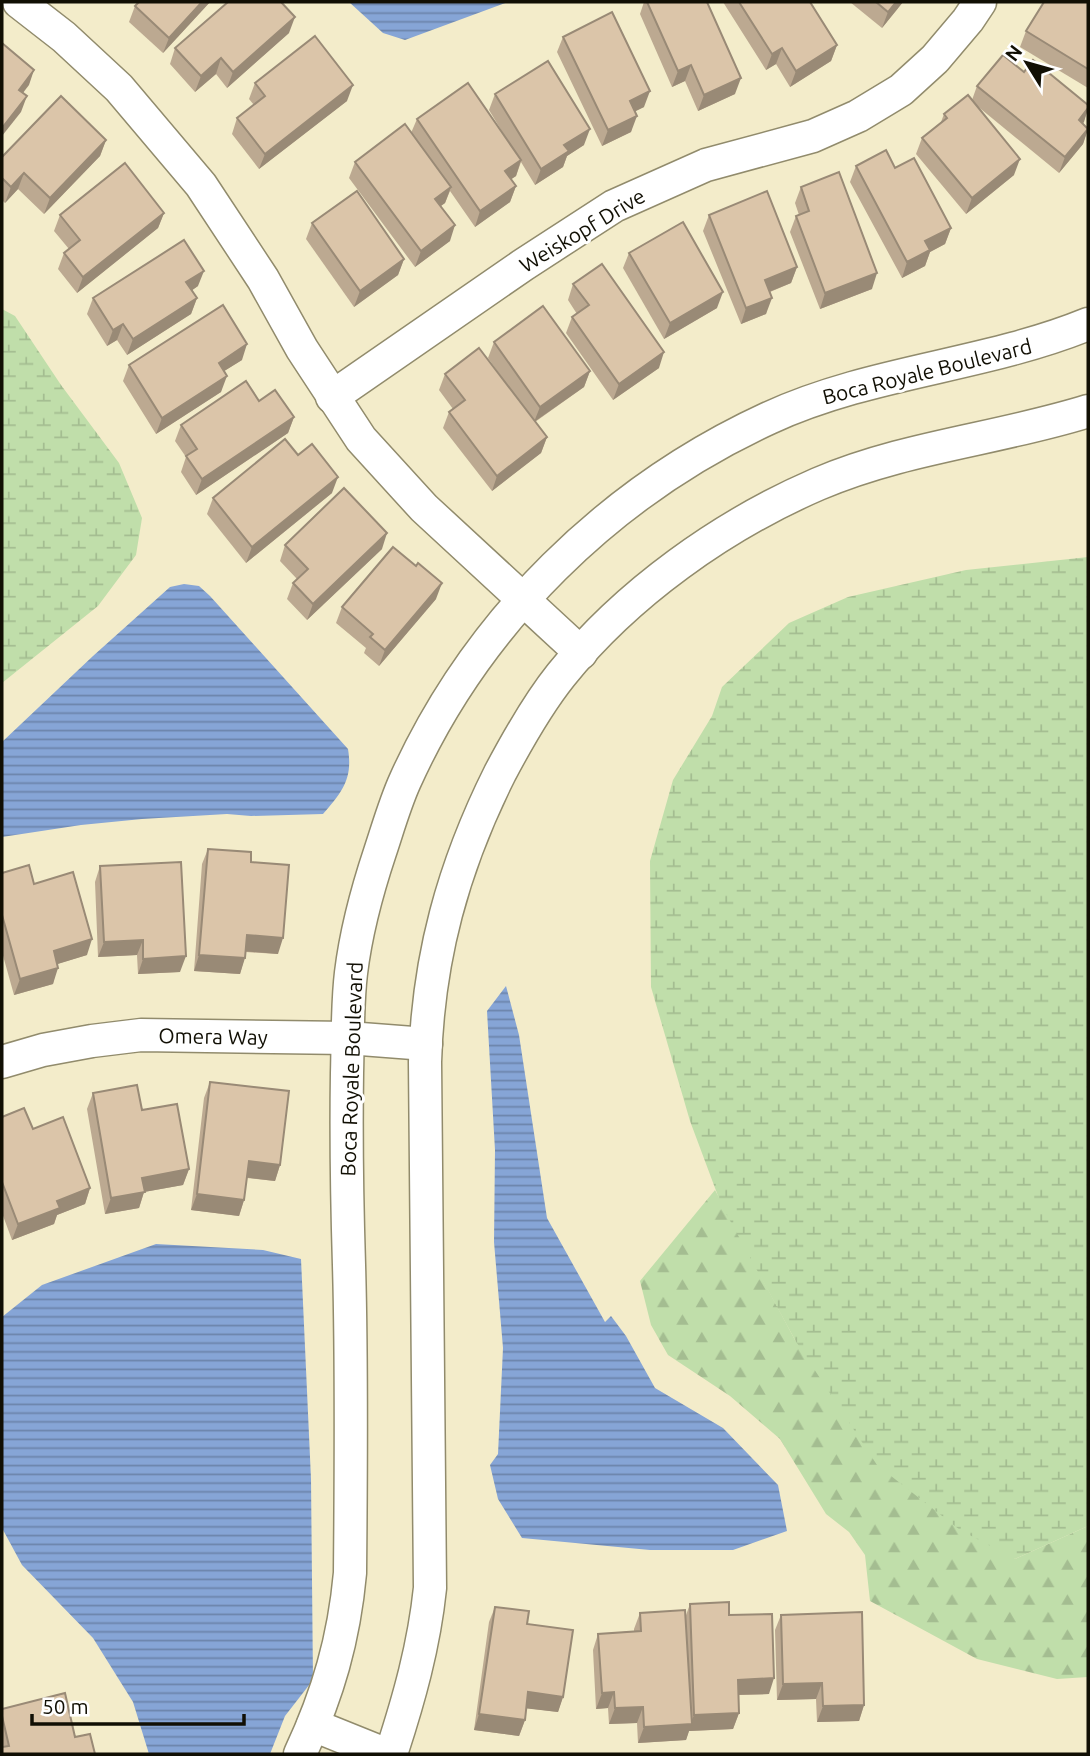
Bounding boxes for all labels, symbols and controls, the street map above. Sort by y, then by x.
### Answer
north arrow [992,28,1062,98]
text: N [1000,40,1026,65]
street label: Weiskopf Drive [515,183,649,277]
street label: Boca Royale Boulevard [820,333,1034,409]
street label: Boca Royale Boulevard [335,961,367,1177]
street label: Omera Way [158,1023,268,1049]
scale bar [32,1682,243,1726]
text: 50 m [42,1694,89,1718]

